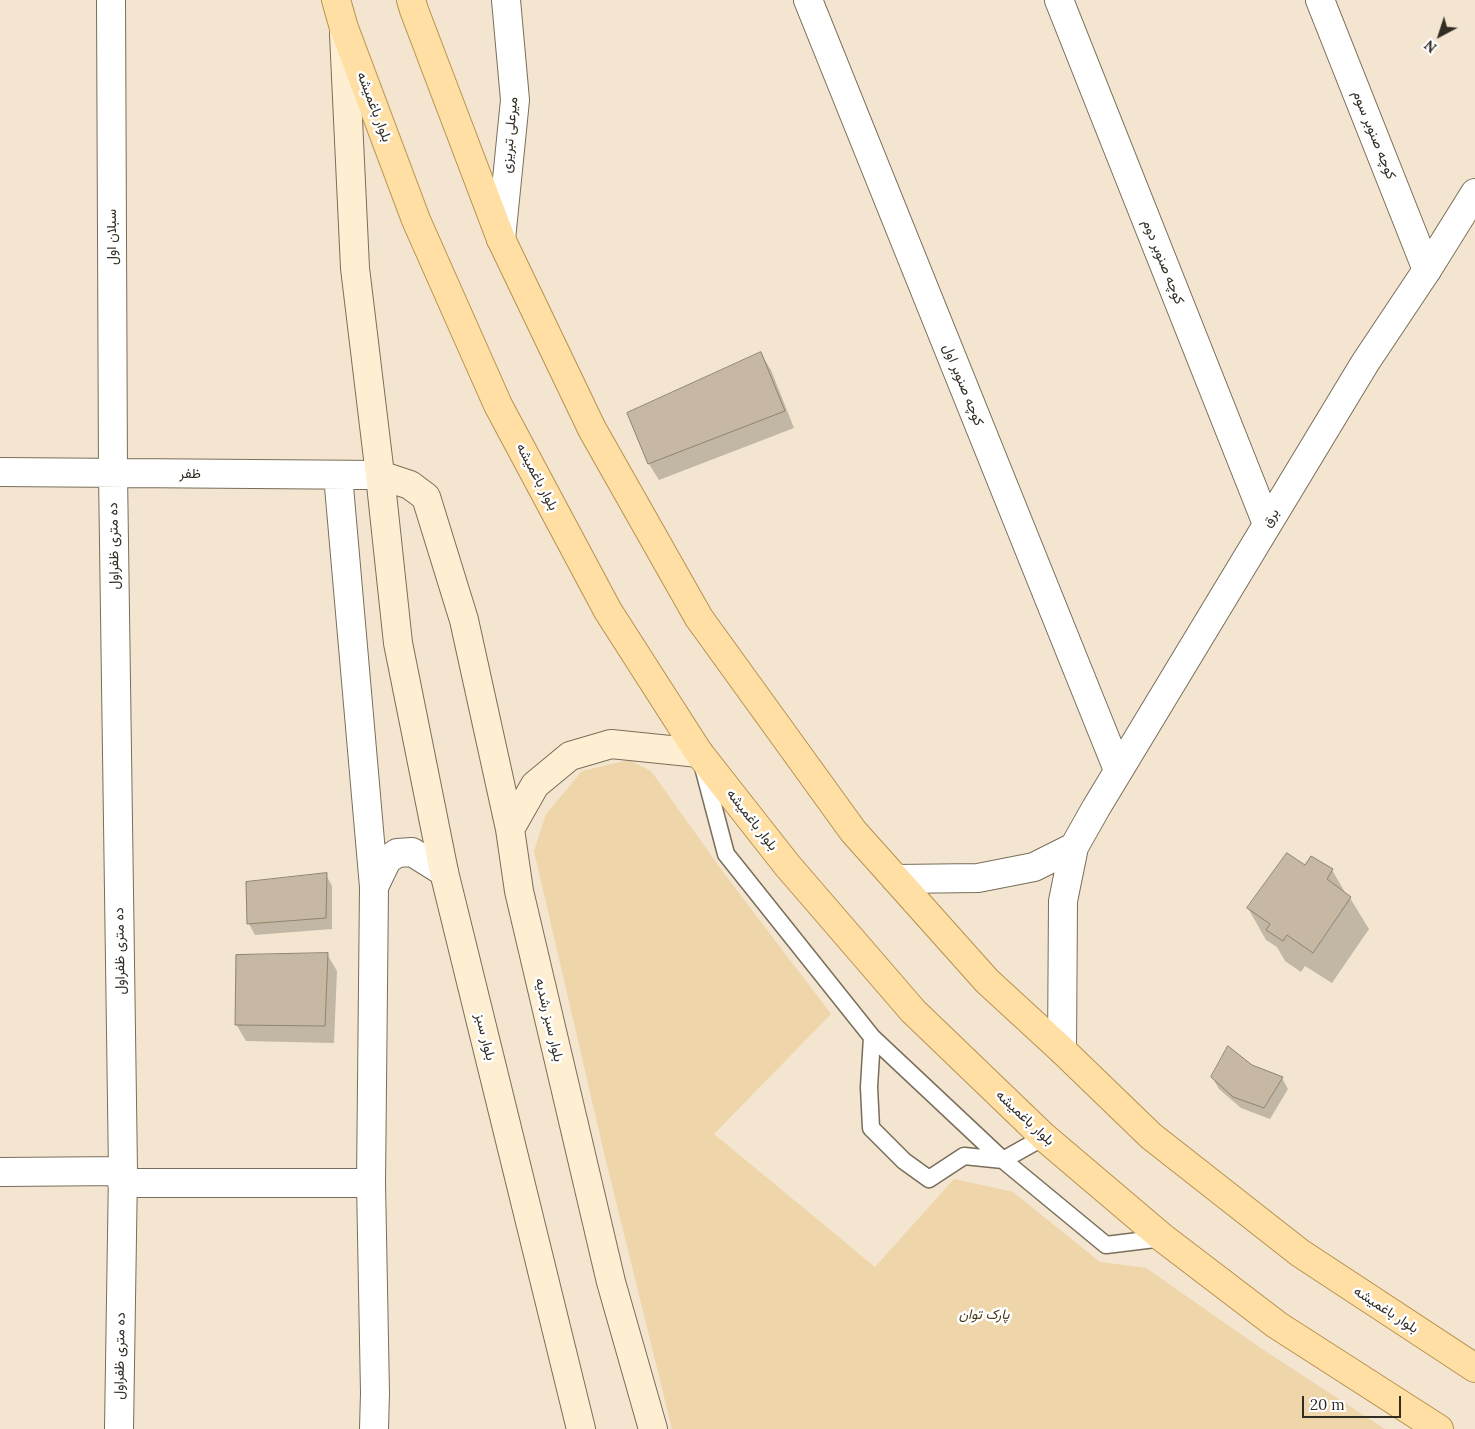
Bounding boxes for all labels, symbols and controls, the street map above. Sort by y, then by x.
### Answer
north arrow [1415,10,1465,60]
text: N [1420,36,1440,57]
street label: بلوار باغمیشه [353,70,395,144]
street label: کوچه صنوبر سوم [1349,88,1399,182]
street label: میرعلی تبریزی [498,96,522,174]
street label: سبلان اول [104,209,120,265]
street label: کوچه صنوبر دوم [1138,217,1188,307]
street label: کوچه صنوبر اول [939,341,987,429]
street label: بلوار باغمیشه [512,440,562,514]
street label: ظفر [179,466,201,482]
street label: ده متری ظفراول [105,502,123,590]
street label: برق [1259,506,1283,530]
street label: بلوار باغمیشه [723,786,781,854]
street label: ده متری ظفراول [111,907,129,995]
street label: بلوار سبز رشدیه [531,977,567,1063]
street label: بلوار سبز [471,1012,499,1062]
street label: بلوار باغمیشه [992,1087,1058,1149]
street label: بلوار باغمیشه [1350,1283,1422,1337]
park label: پارک توان [959,1307,1009,1323]
street label: ده متری ظفراول [111,1312,129,1400]
scale bar [1305,1386,1404,1418]
text: 20 m [1310,1395,1345,1414]

